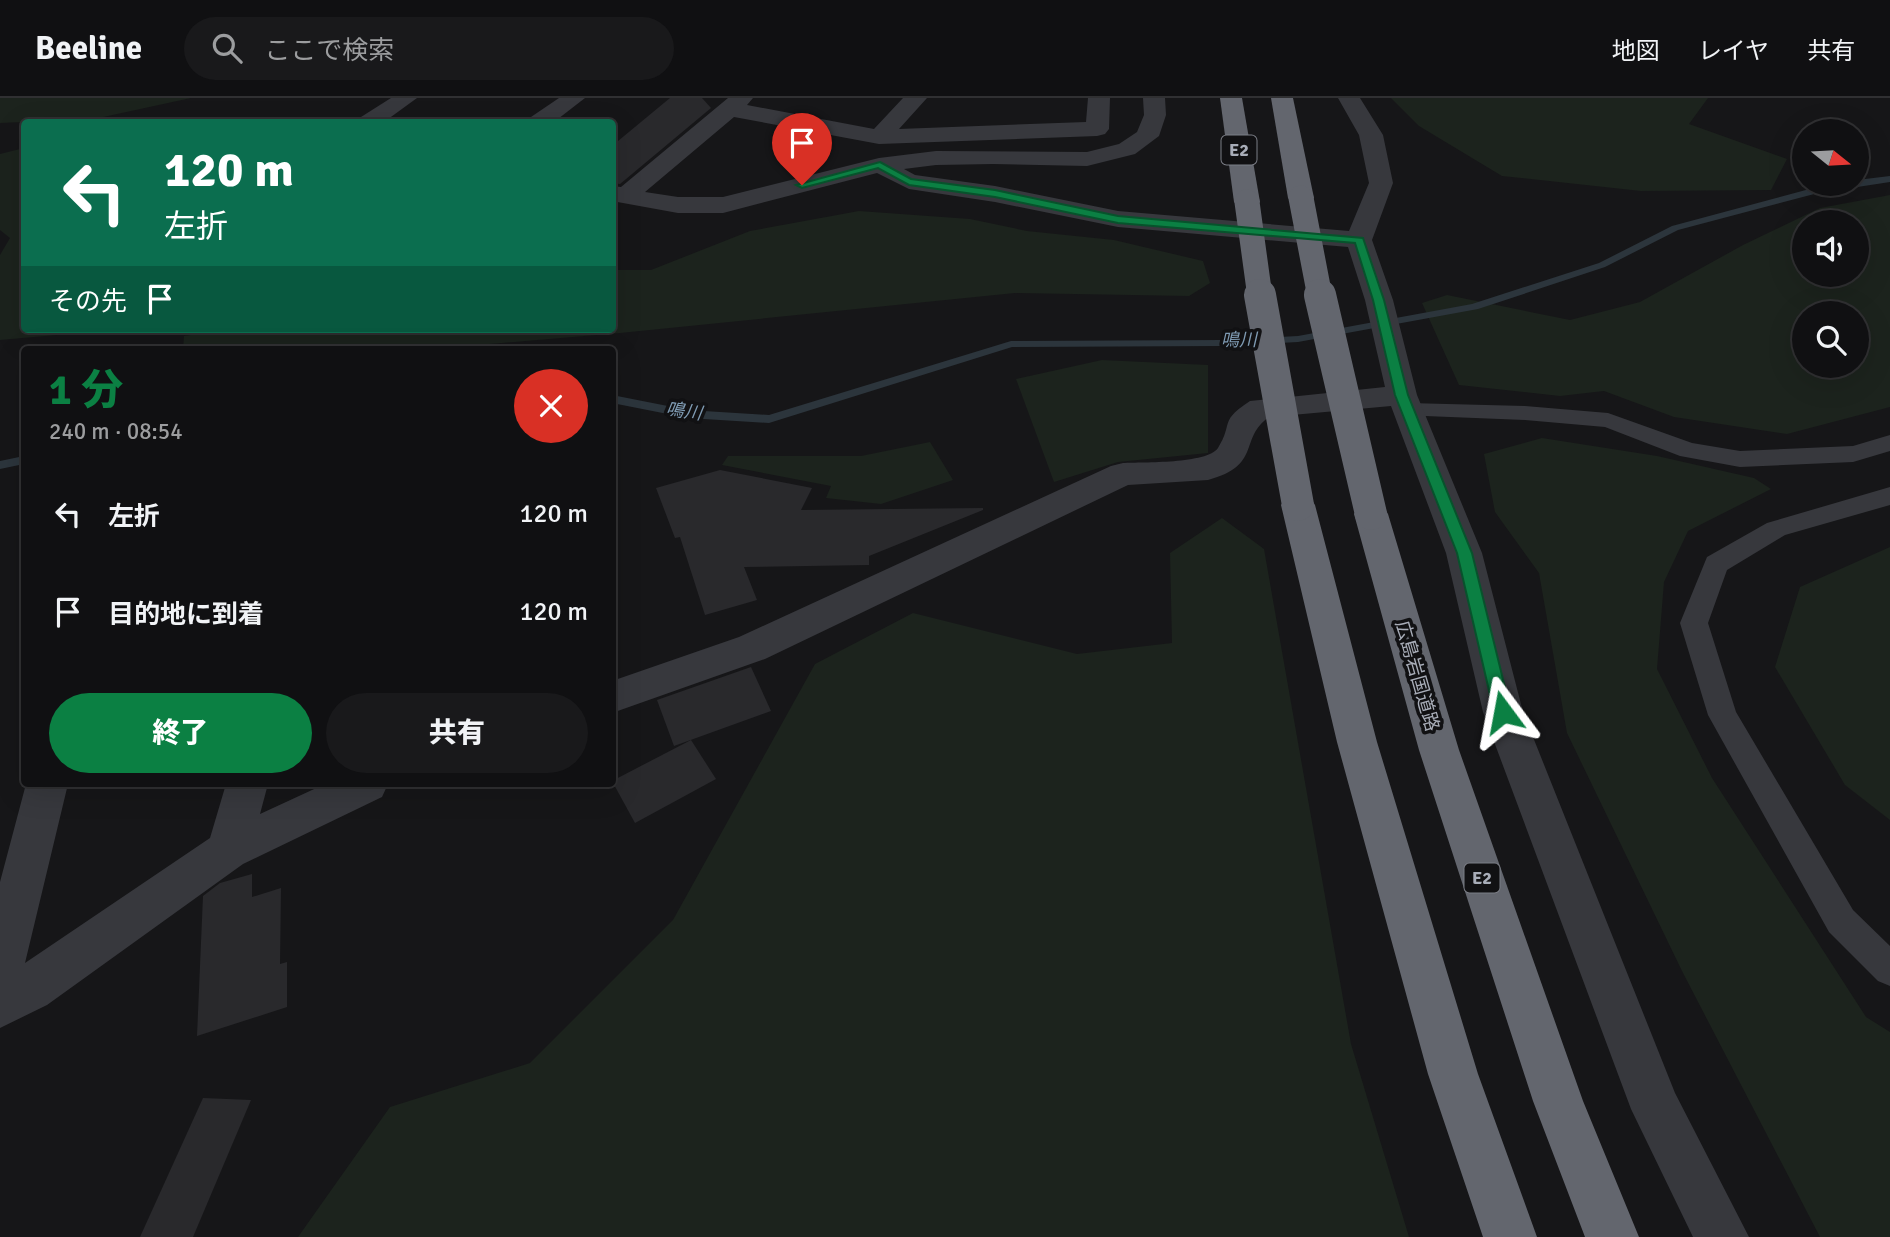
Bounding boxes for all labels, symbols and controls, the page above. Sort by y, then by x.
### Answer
search box [184,17,674,80]
text: Beeline [35,28,142,69]
icon: search [208,29,246,67]
text: ここで検索 [264,35,394,67]
text: 地図 [1612,36,1660,66]
text: レイヤ [1698,36,1769,66]
text: 共有 [1807,36,1855,66]
pin [772,113,832,185]
north arrow [1792,119,1869,196]
map controls [1792,119,1869,378]
icon: arrive [783,124,821,162]
road number: E2 [1222,136,1256,164]
text: 120 m [164,140,294,200]
icon: left [49,147,140,238]
text: 左折 [164,207,228,246]
button: sound [1792,210,1869,287]
icon: arrive [141,280,179,318]
text: その先 [49,286,127,318]
button: search [1792,301,1869,378]
water label: 鳴川 [1221,329,1259,351]
text: 1 分 [49,365,123,416]
button: close [514,369,588,443]
water label: 鳴川 [665,398,705,425]
text: 240 m · 08:54 [49,417,183,446]
icon: left [49,495,87,533]
text: 120 m [519,498,588,530]
text: 左折 [108,501,160,533]
icon: arrive [49,593,87,631]
text: 120 m [519,596,588,628]
text: 目的地に到着 [108,599,264,631]
street label: 広島岩国道路 [1390,618,1444,734]
position arrow [1466,675,1540,749]
button: 終了 [49,693,312,773]
button: 共有 [326,693,588,773]
road number: E2 [1464,864,1500,892]

